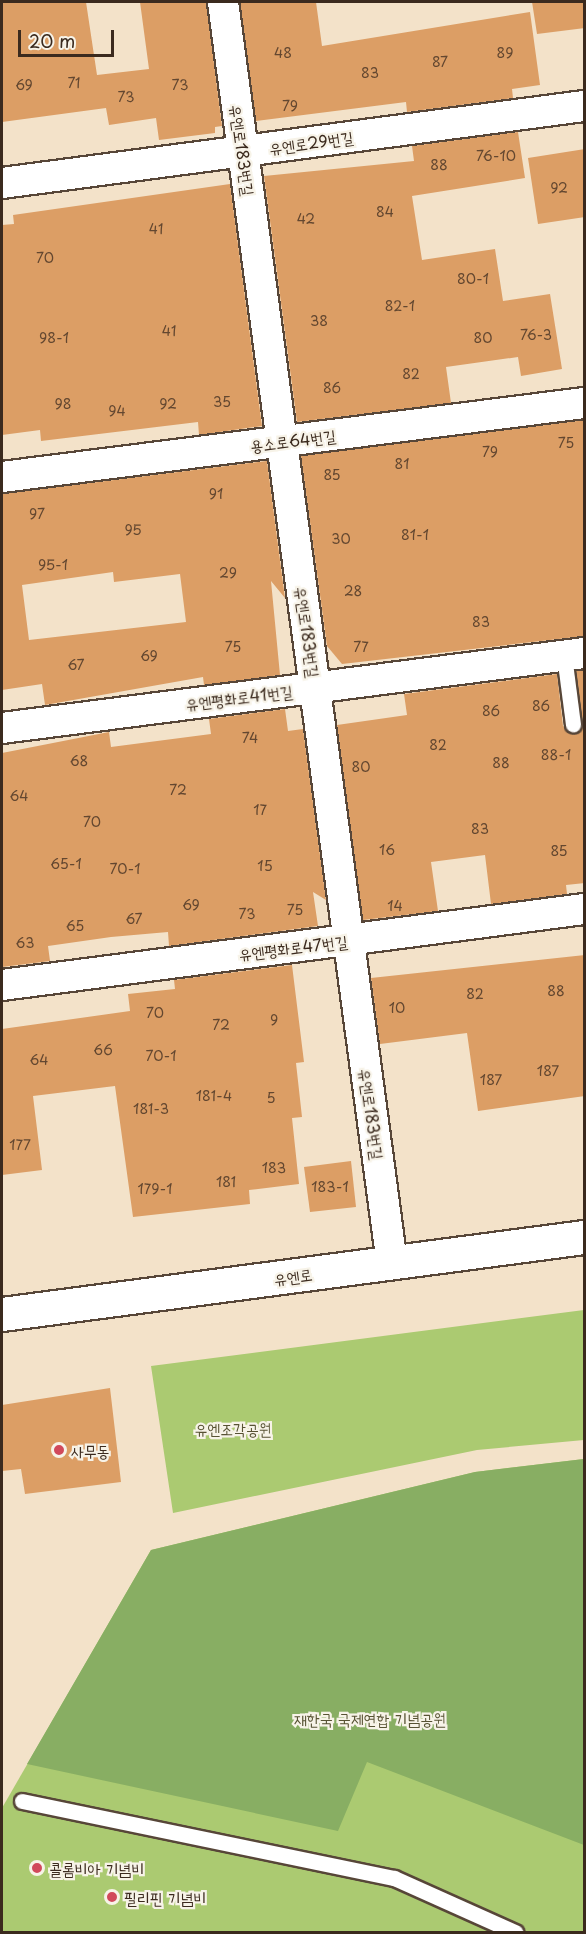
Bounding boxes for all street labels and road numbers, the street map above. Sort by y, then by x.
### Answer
street label: 유엔로183번길 [227,103,259,197]
street label: 유엔로29번길 [268,127,354,157]
street label: 용소로64번길 [249,425,337,455]
street label: 유엔로183번길 [292,585,324,679]
street label: 유엔평화로41번길 [184,681,294,713]
street label: 유엔평화로47번길 [237,931,349,963]
street label: 유엔로183번길 [356,1067,388,1161]
street label: 유엔로 [273,1264,313,1288]

